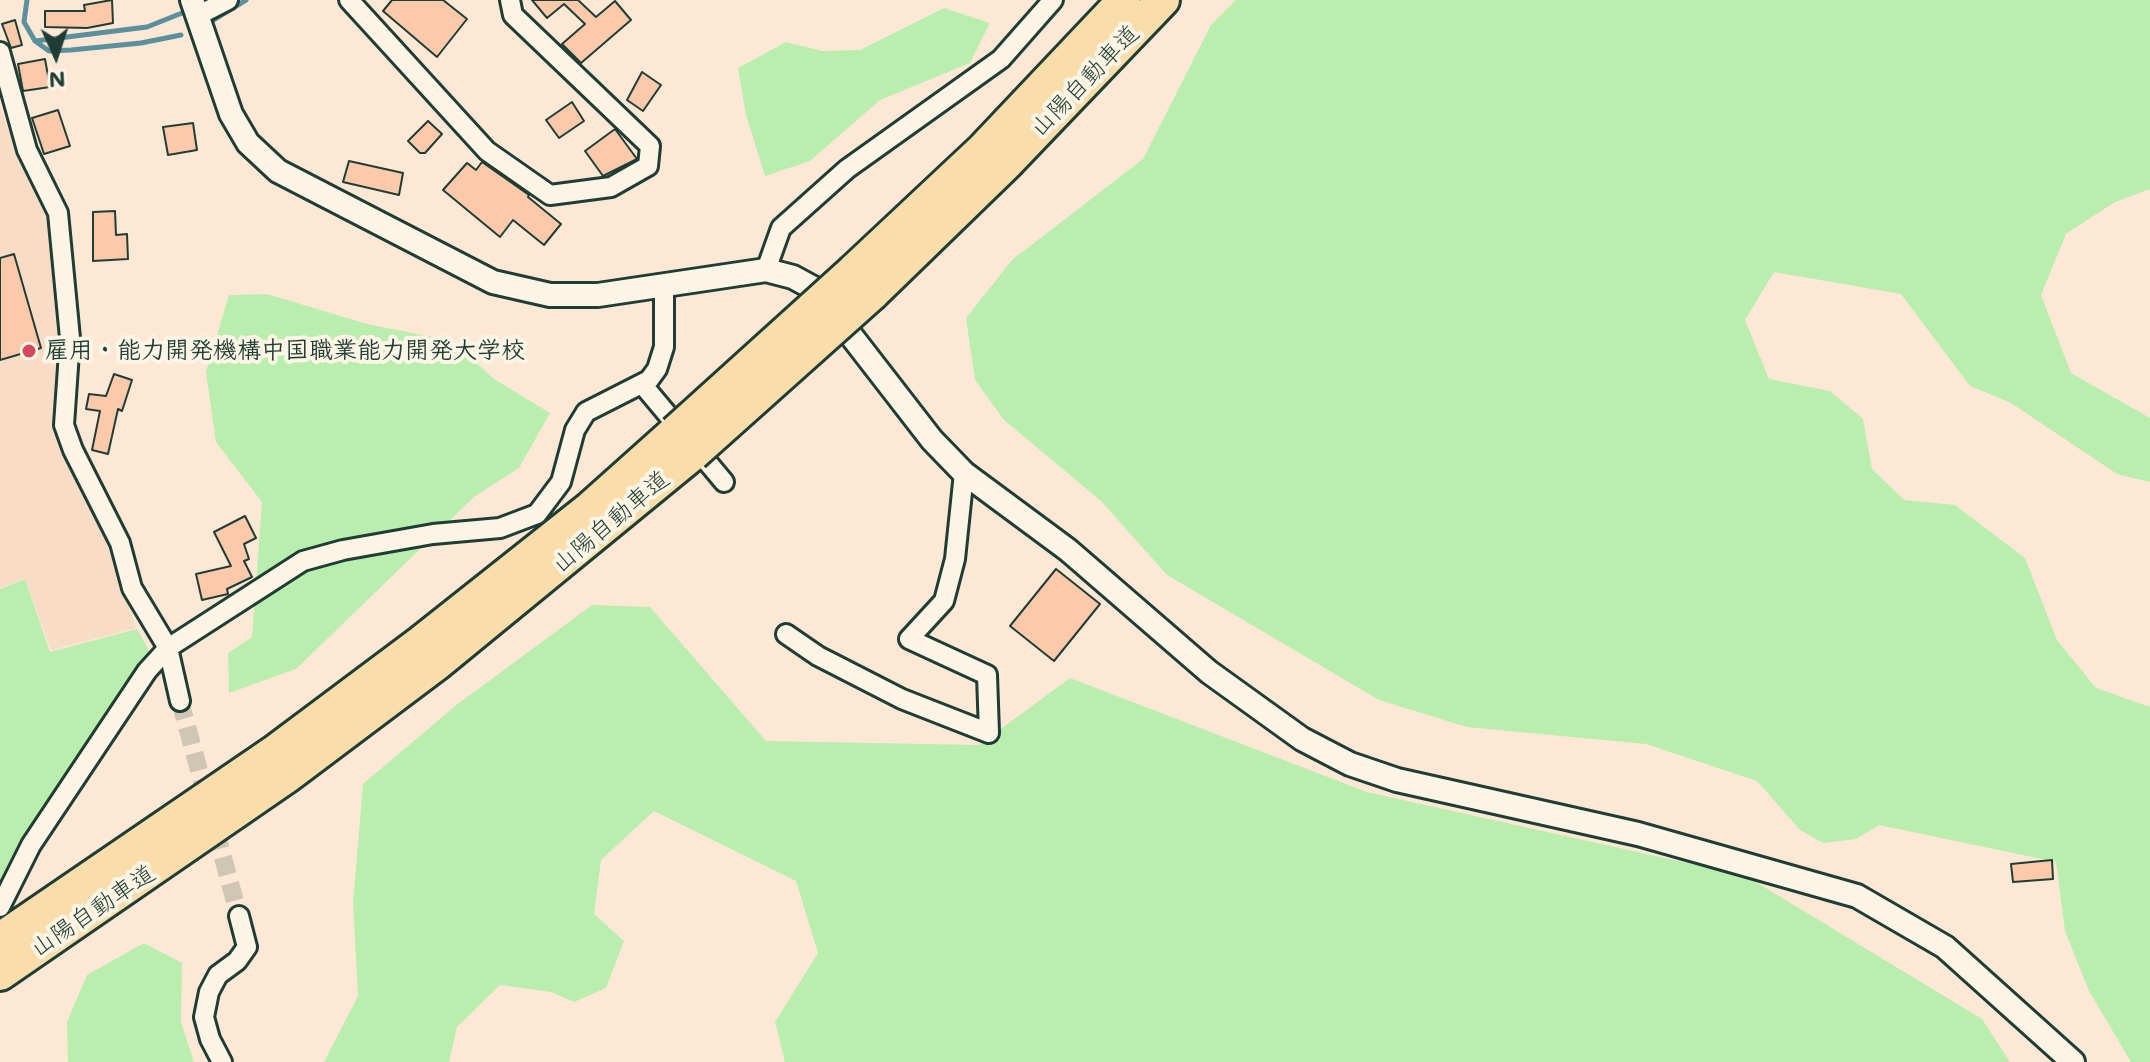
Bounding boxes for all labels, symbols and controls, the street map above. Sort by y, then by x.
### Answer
north arrow [16,16,96,96]
street label: 山陽自動車道 [1025,19,1145,143]
text: N [48,66,66,95]
place label: 雇用・能力開発機構中国職業能力開発大学校 [45,337,525,365]
marker: 雇用・能力開発機構中国職業能力開発大学校 [20,342,38,360]
street label: 山陽自動車道 [547,465,675,579]
street label: 山陽自動車道 [25,859,161,963]

